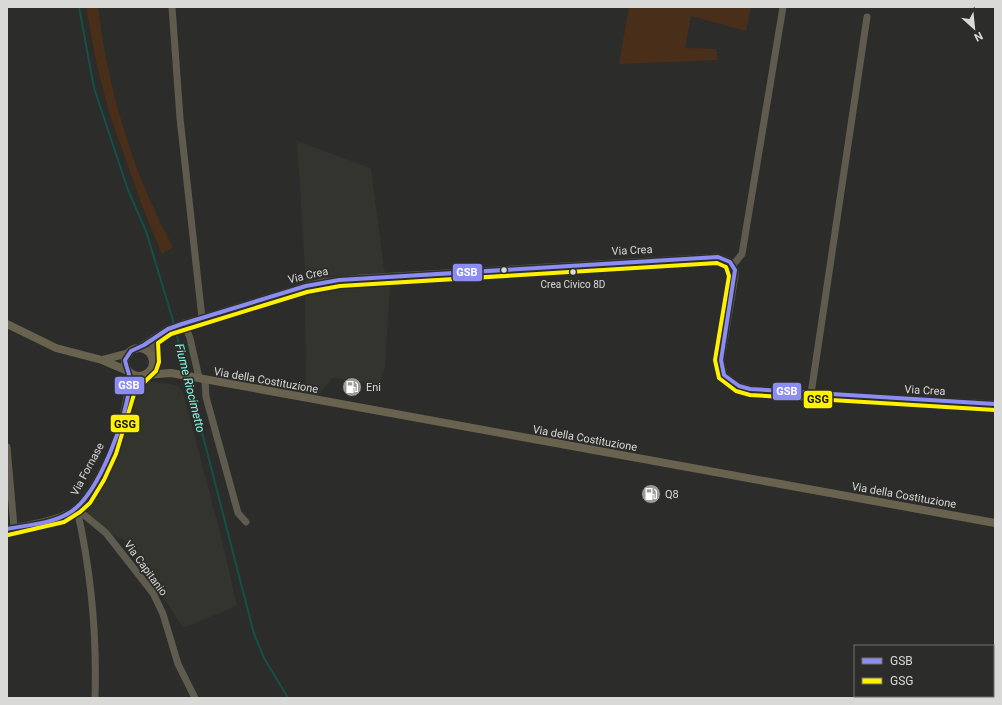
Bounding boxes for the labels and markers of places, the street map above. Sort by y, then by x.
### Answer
unlabelled marker [499,265,509,275]
marker: Crea Civico 8D [568,267,578,277]
place label: Crea Civico 8D [541,279,605,290]
fuel station icon: Eni [341,376,363,398]
place label: Eni [366,381,381,394]
fuel station icon: Q8 [640,483,662,505]
place label: Q8 [665,488,679,501]

